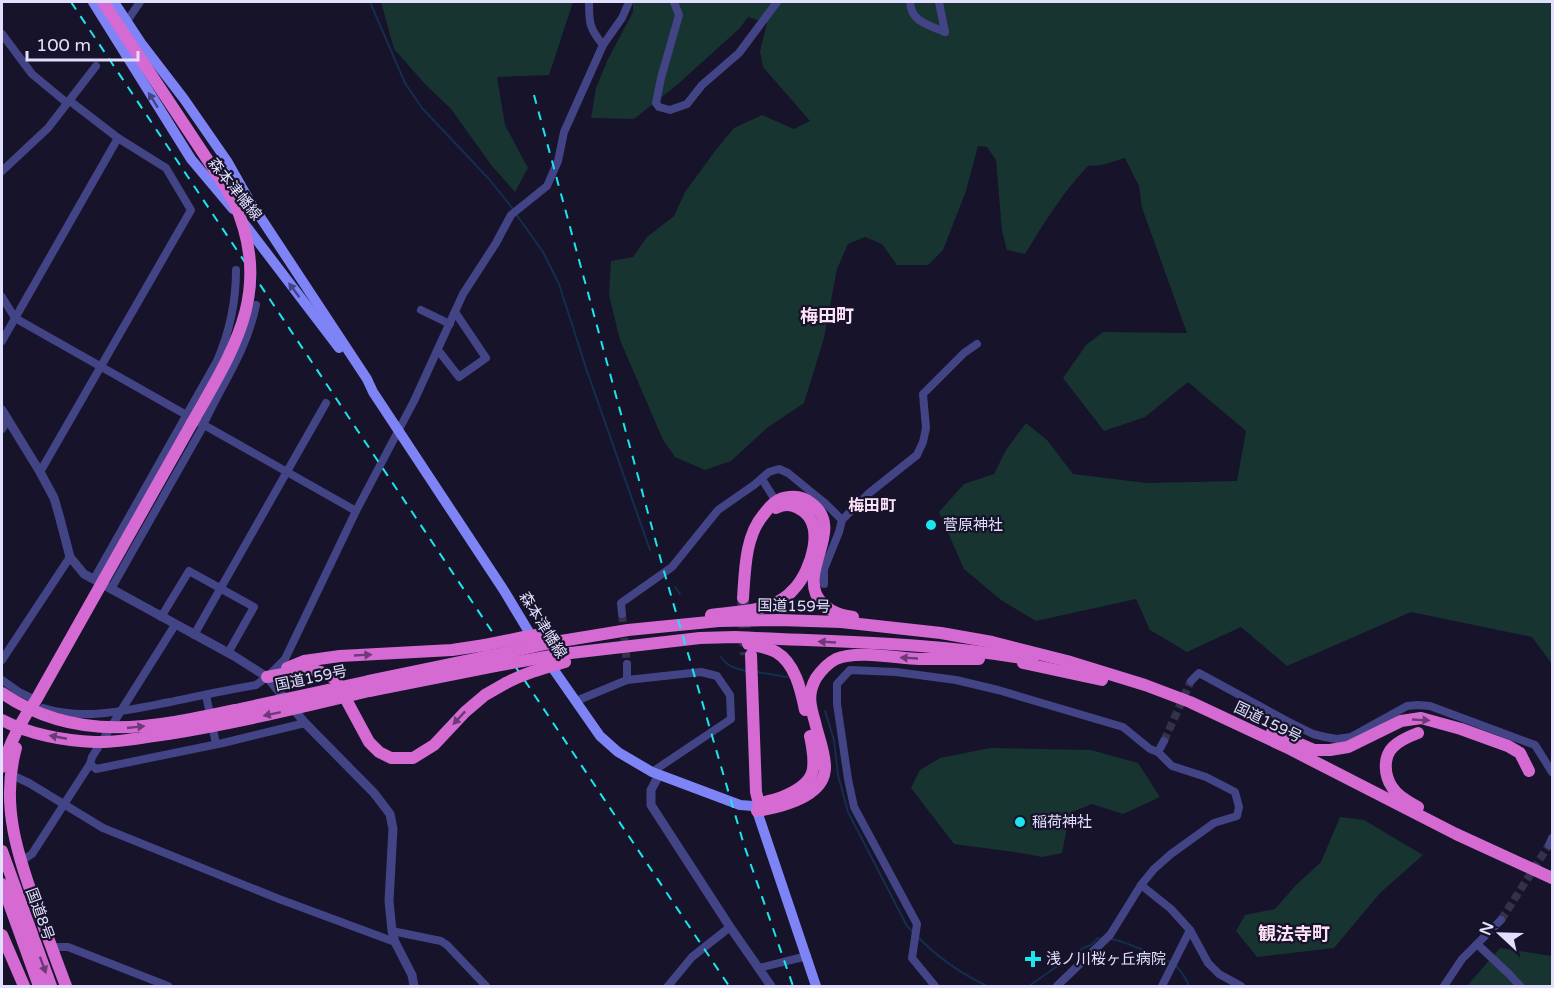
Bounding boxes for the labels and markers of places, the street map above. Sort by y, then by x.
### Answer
place label: 菅原神社 [943,516,1003,534]
marker: 菅原神社 [924,518,938,532]
place label: 稲荷神社 [1032,813,1092,831]
marker: 稲荷神社 [1013,815,1027,829]
marker: 浅ノ川桜ヶ丘病院 [1024,950,1042,968]
place label: 浅ノ川桜ヶ丘病院 [1046,950,1166,968]

